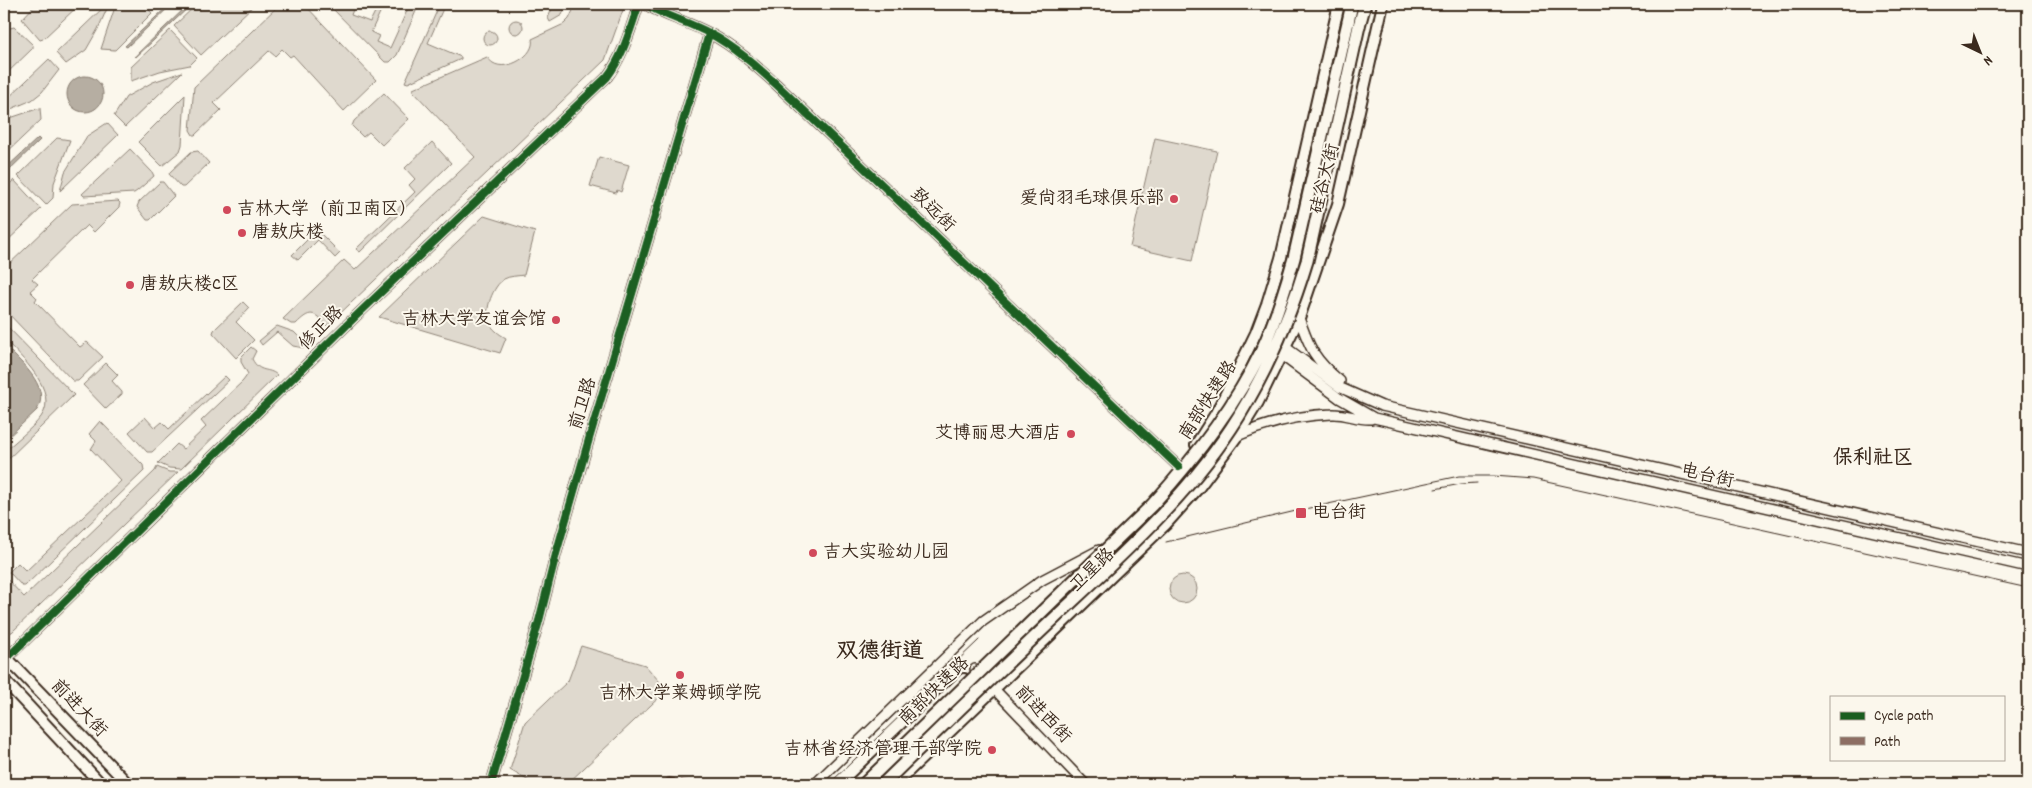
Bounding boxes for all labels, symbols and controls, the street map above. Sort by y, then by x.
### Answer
north arrow [1954,28,2004,78]
text: N [1978,50,1997,70]
street label: 硅谷大街 [1305,141,1347,217]
street label: 致远街 [904,183,960,239]
place label: 爱尚羽毛球俱乐部 [1020,187,1164,212]
marker: 爱尚羽毛球俱乐部 [1168,193,1180,205]
place label: 吉林大学（前卫南区） [237,198,417,223]
marker: 吉林大学（前卫南区） [221,204,233,216]
place label: 唐敖庆楼 [252,221,324,246]
marker: 唐敖庆楼 [236,227,248,239]
place label: 唐敖庆楼C区 [140,273,239,298]
marker: 唐敖庆楼C区 [124,279,136,291]
street label: 修正路 [294,301,350,357]
place label: 吉林大学友谊会馆 [402,308,546,333]
marker: 吉林大学友谊会馆 [550,314,562,326]
street label: 南部快速路 [1174,356,1244,446]
street label: 前卫路 [564,375,604,433]
place label: 艾博丽思大酒店 [935,422,1061,447]
marker: 艾博丽思大酒店 [1065,428,1077,440]
district label: 保利社区 [1833,445,1913,473]
street label: 电台街 [1678,459,1736,495]
place label: 电台街 [1312,501,1366,526]
marker: 电台街 [1294,506,1308,520]
place label: 吉大实验幼儿园 [823,541,949,566]
street label: 卫星路 [1065,543,1121,599]
marker: 吉大实验幼儿园 [807,547,819,559]
district label: 双德街道 [836,637,924,668]
street label: 南部快速路 [894,652,976,732]
marker: 吉林大学莱姆顿学院 [674,669,686,681]
street label: 前进大街 [44,674,112,744]
street label: 前进西街 [1008,680,1076,750]
place label: 吉林大学莱姆顿学院 [599,682,761,707]
legend [1830,696,2004,760]
text: Cycle path [1874,706,1934,728]
text: Path [1874,732,1900,754]
place label: 吉林省经济管理干部学院 [784,738,982,763]
marker: 吉林省经济管理干部学院 [986,744,998,756]

